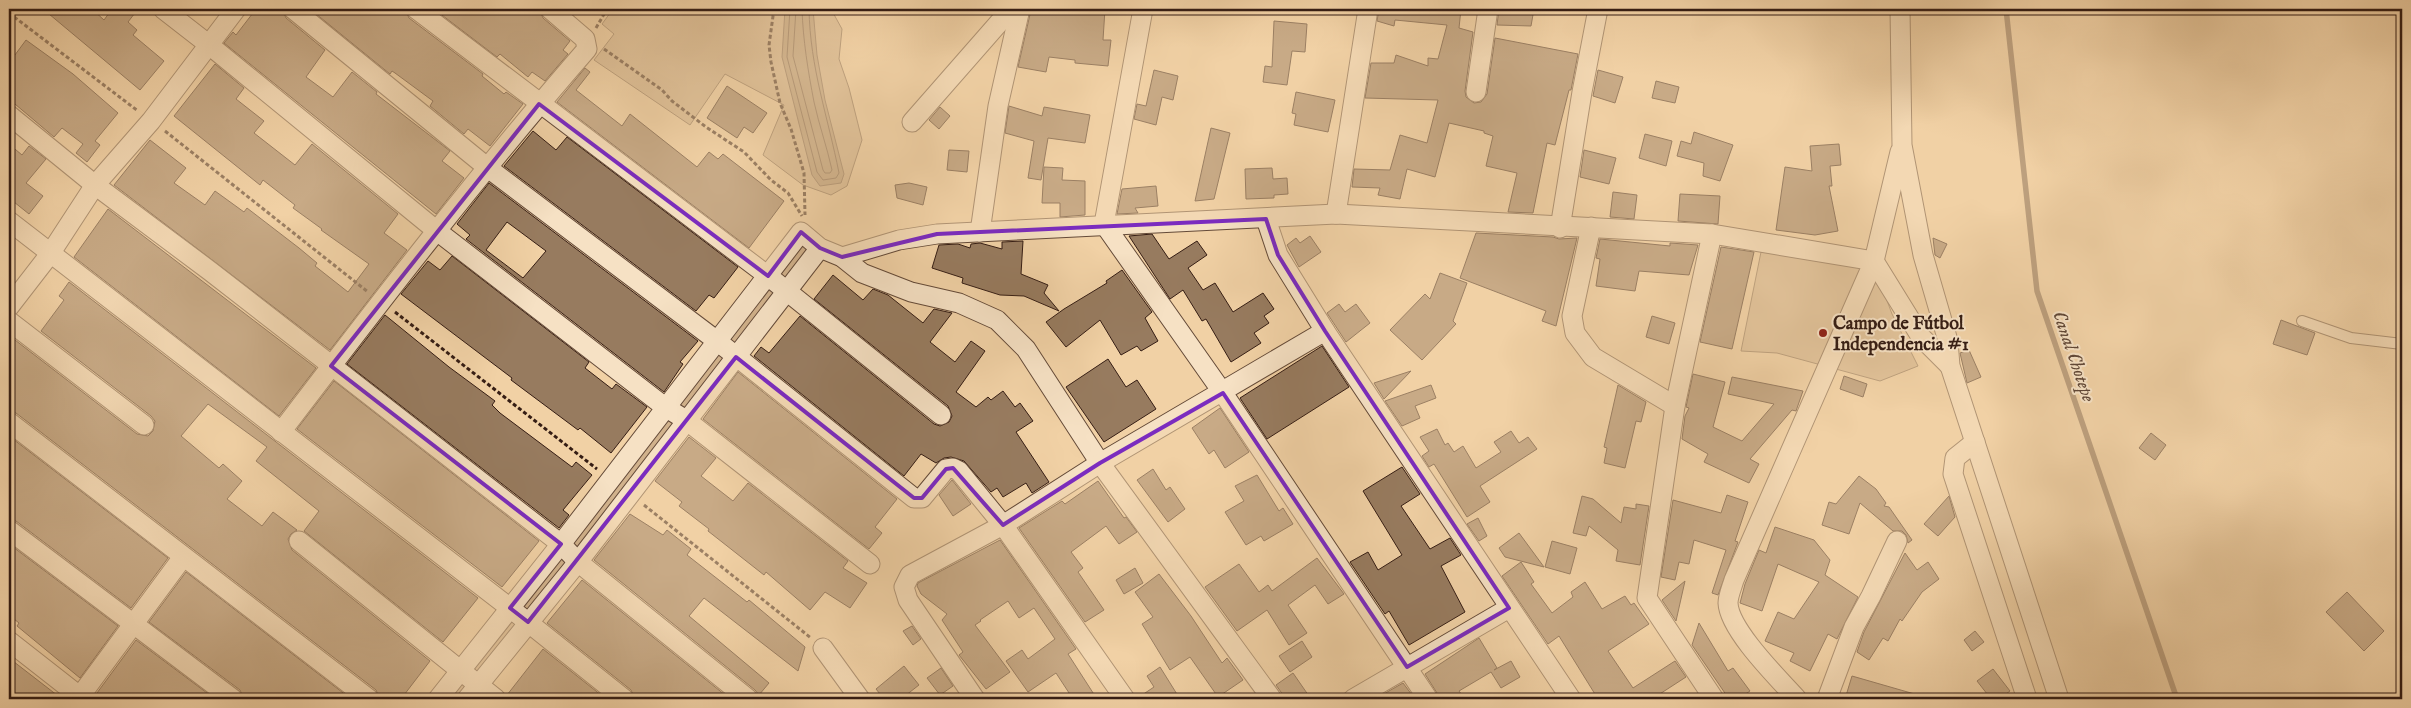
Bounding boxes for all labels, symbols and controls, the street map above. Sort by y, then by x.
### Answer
water label: Canal Chotepe [2046,308,2100,406]
place label: Campo de Fútbol Independencia #1 [1833,313,1969,357]
marker: Campo de Fútbol Independencia #1 [1817,327,1829,339]

